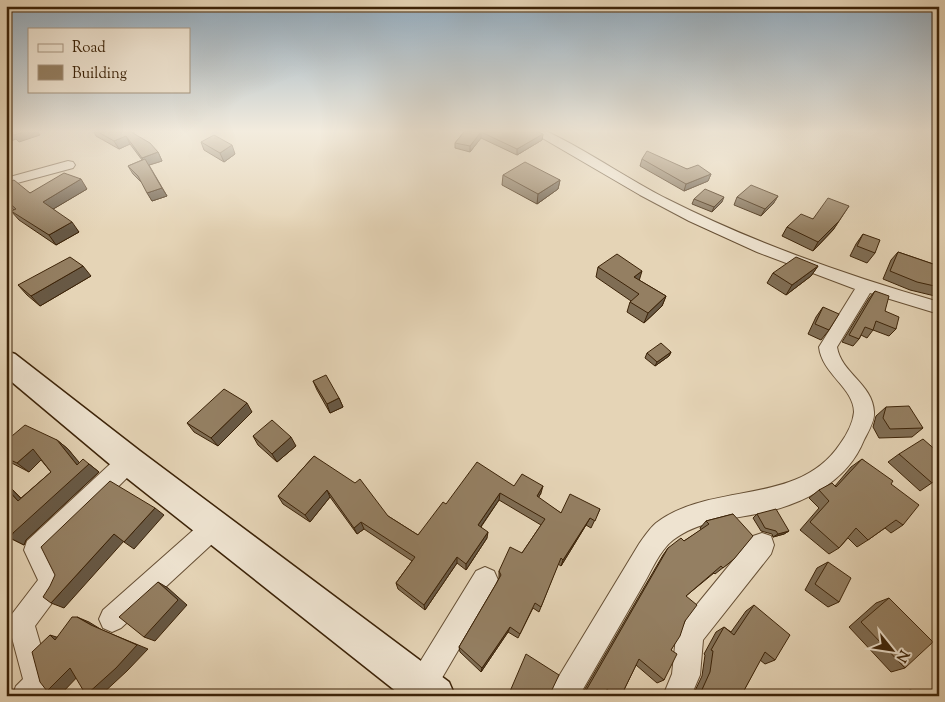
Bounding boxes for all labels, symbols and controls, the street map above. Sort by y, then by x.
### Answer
legend [28,28,190,92]
text: Road [72,38,106,59]
text: Building [72,64,127,85]
north arrow [868,624,918,674]
text: N [890,646,913,665]

